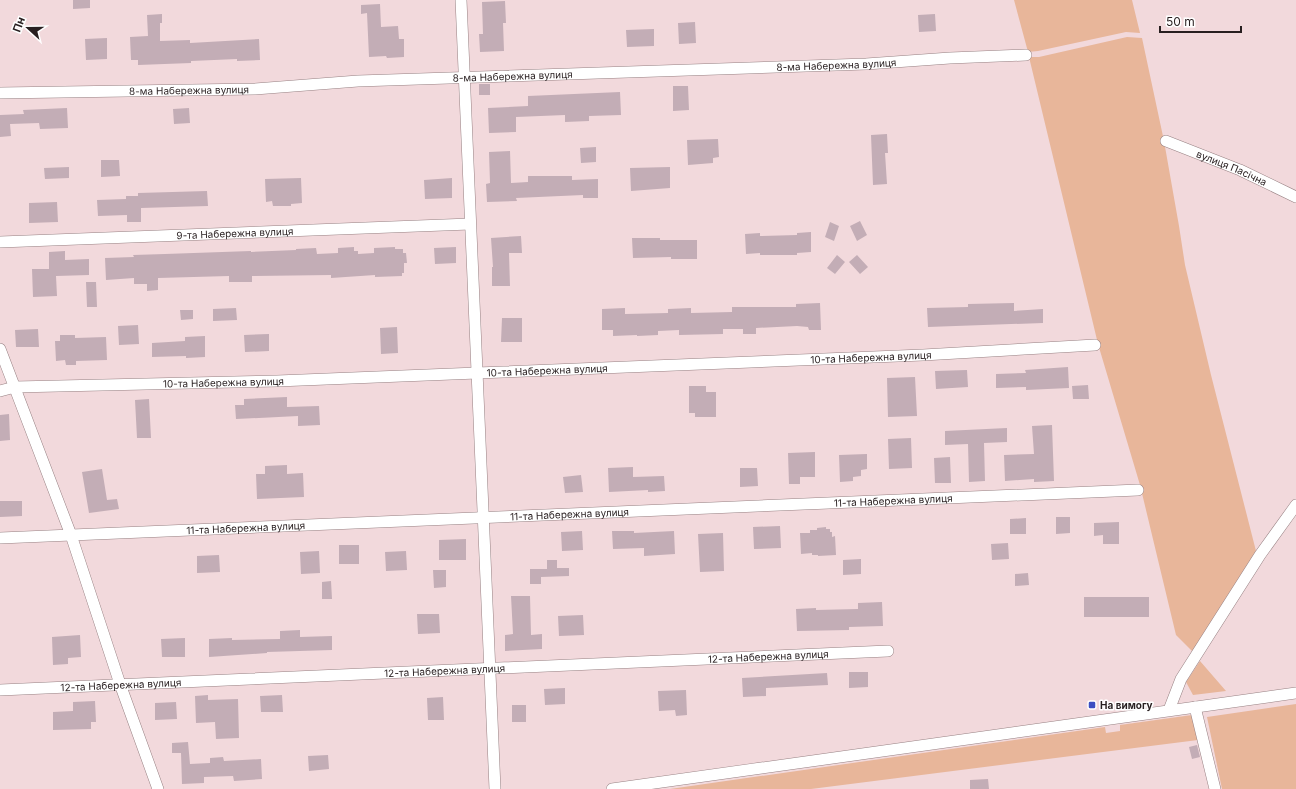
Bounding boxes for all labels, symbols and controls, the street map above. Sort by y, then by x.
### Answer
north arrow [8,8,48,48]
scale bar [1160,8,1241,34]
text: 50 m [1166,14,1195,29]
text: Пн [9,15,28,34]
street label: 8-ма Набережна вулиця [776,56,897,73]
street label: 8-ма Набережна вулиця [452,68,573,84]
street label: 8-ма Набережна вулиця [129,83,249,97]
street label: вулиця Пасічна [1195,148,1269,188]
street label: 9-та Набережна вулиця [176,225,294,241]
street label: 10-та Набережна вулиця [810,349,932,366]
street label: 10-та Набережна вулиця [486,362,608,379]
street label: 10-та Набережна вулиця [163,375,284,390]
street label: 11-та Набережна вулиця [834,492,953,509]
street label: 11-та Набережна вулиця [510,505,629,522]
street label: 11-та Набережна вулиця [186,519,305,536]
street label: 12-та Набережна вулиця [708,648,829,665]
street label: 12-та Набережна вулиця [384,662,505,679]
street label: 12-та Набережна вулиця [60,676,182,693]
place label: На вимогу [1100,699,1153,712]
marker: На вимогу [1087,700,1097,710]

